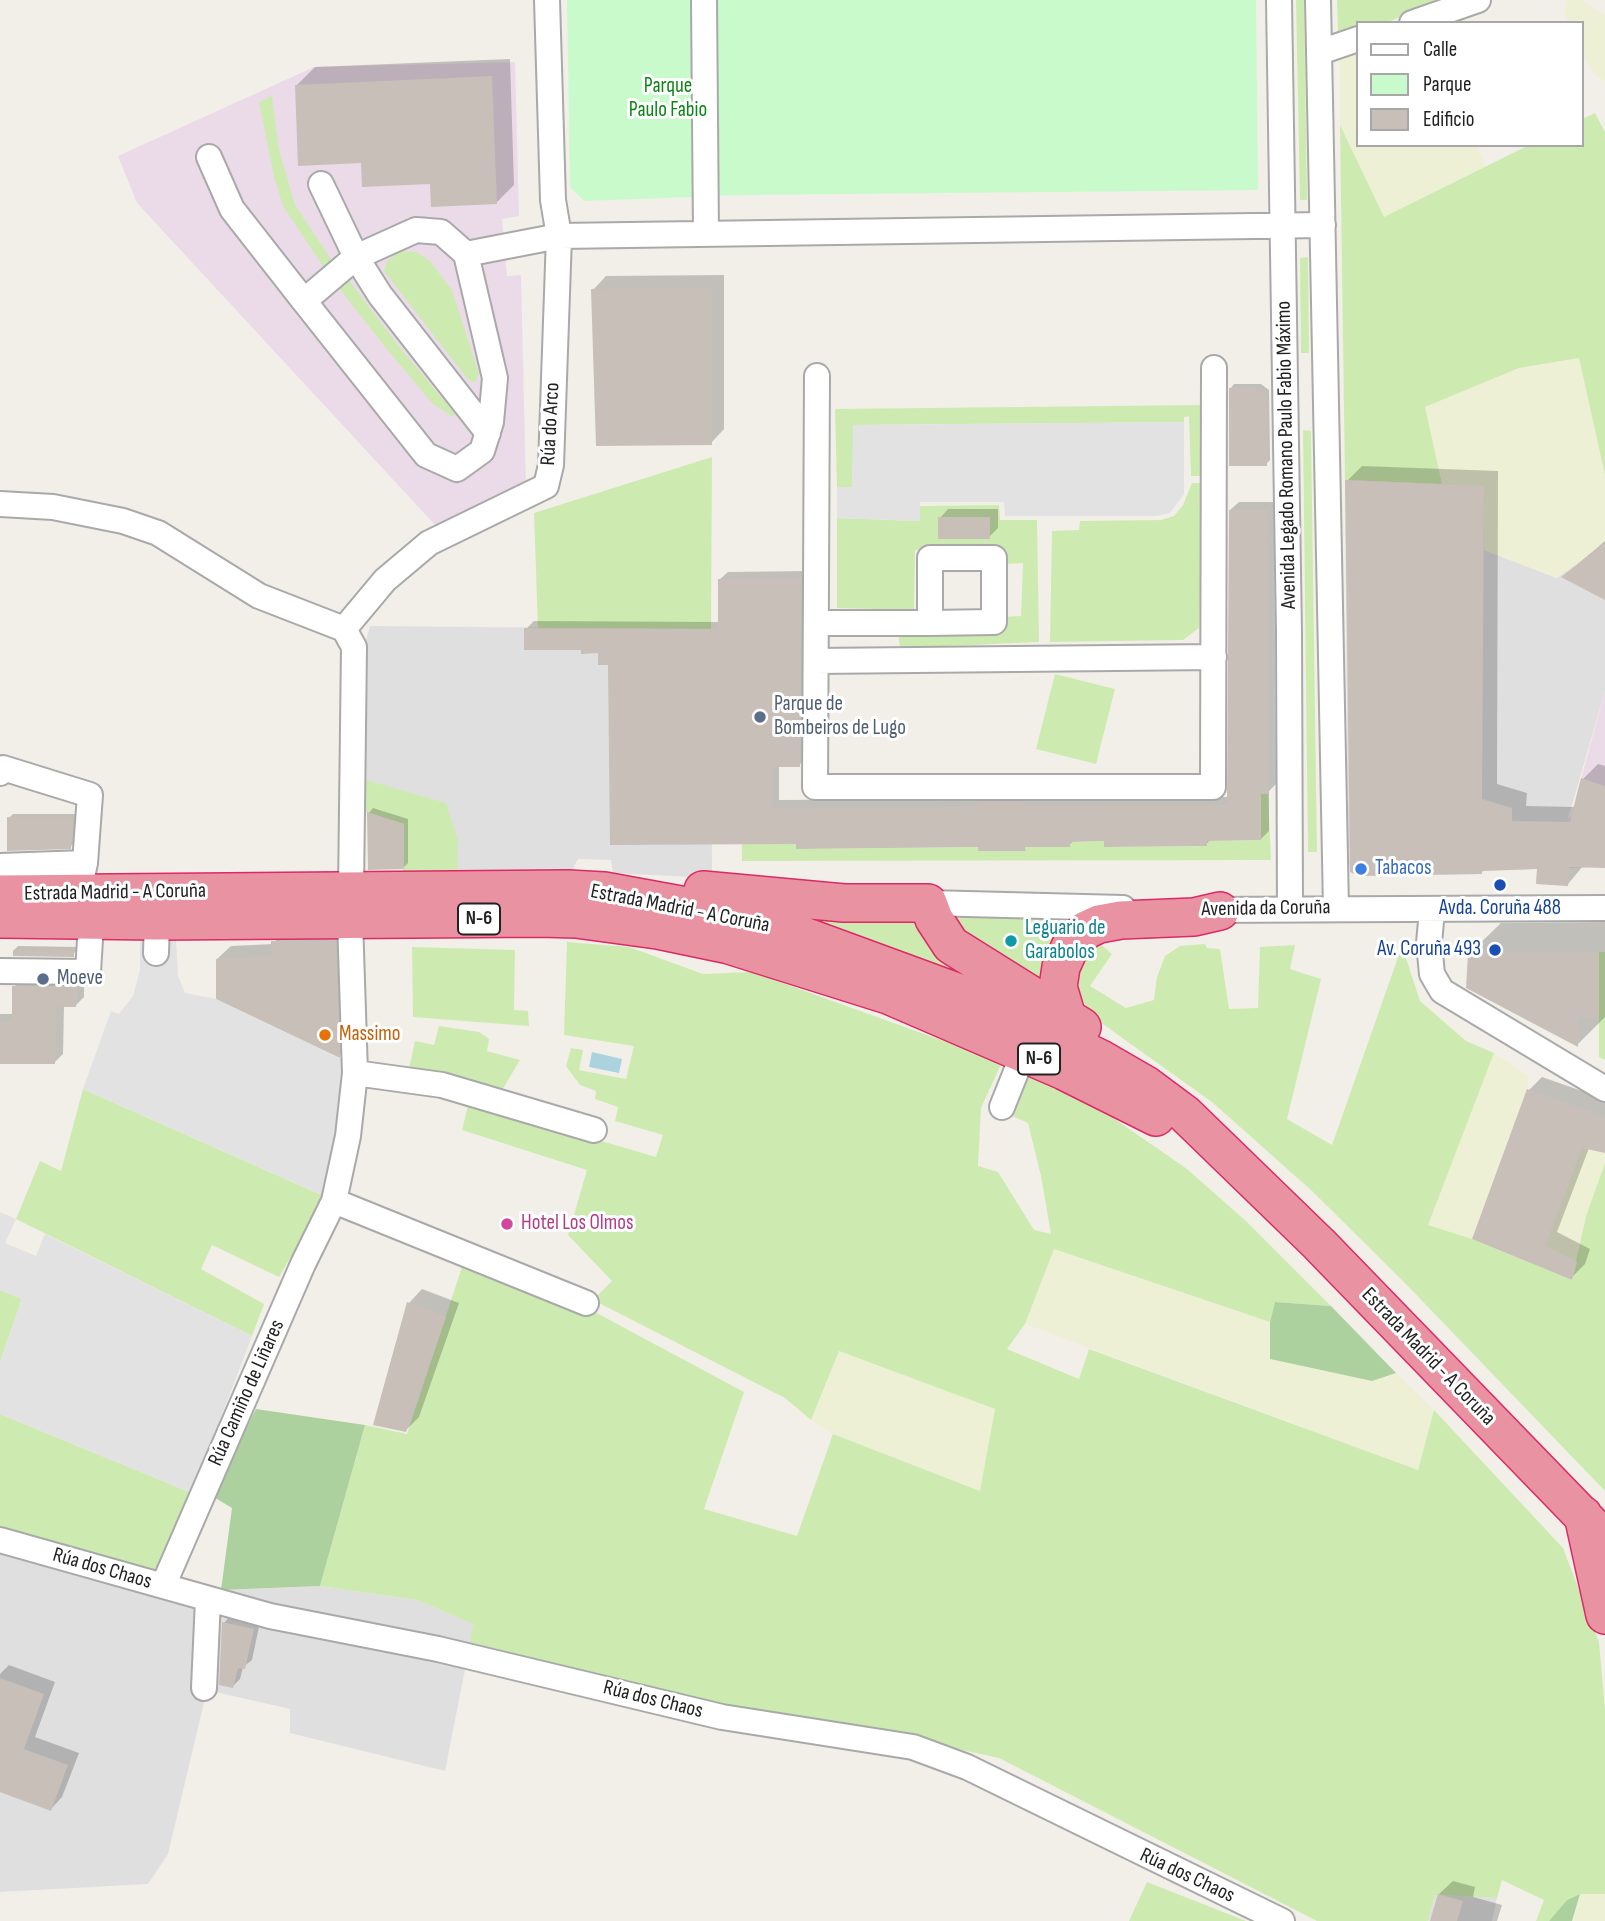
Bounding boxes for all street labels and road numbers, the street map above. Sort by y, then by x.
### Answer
street label: Avenida Legado Romano Paulo Fabio Máximo [1272,301,1302,609]
street label: Rúa do Arco [536,382,566,466]
street label: Estrada Madrid - A Coruña [24,879,206,907]
street label: Estrada Madrid - A Coruña [588,879,772,939]
street label: Avenida da Coruña [1201,895,1331,923]
road number: N-6 [458,903,500,934]
road number: N-6 [1018,1044,1060,1074]
street label: Estrada Madrid - A Coruña [1356,1283,1500,1431]
street label: Rúa Camiño de Liñares [204,1316,290,1470]
street label: Rúa dos Chaos [50,1543,154,1595]
street label: Rúa dos Chaos [601,1675,705,1725]
street label: Rúa dos Chaos [1136,1843,1238,1909]

